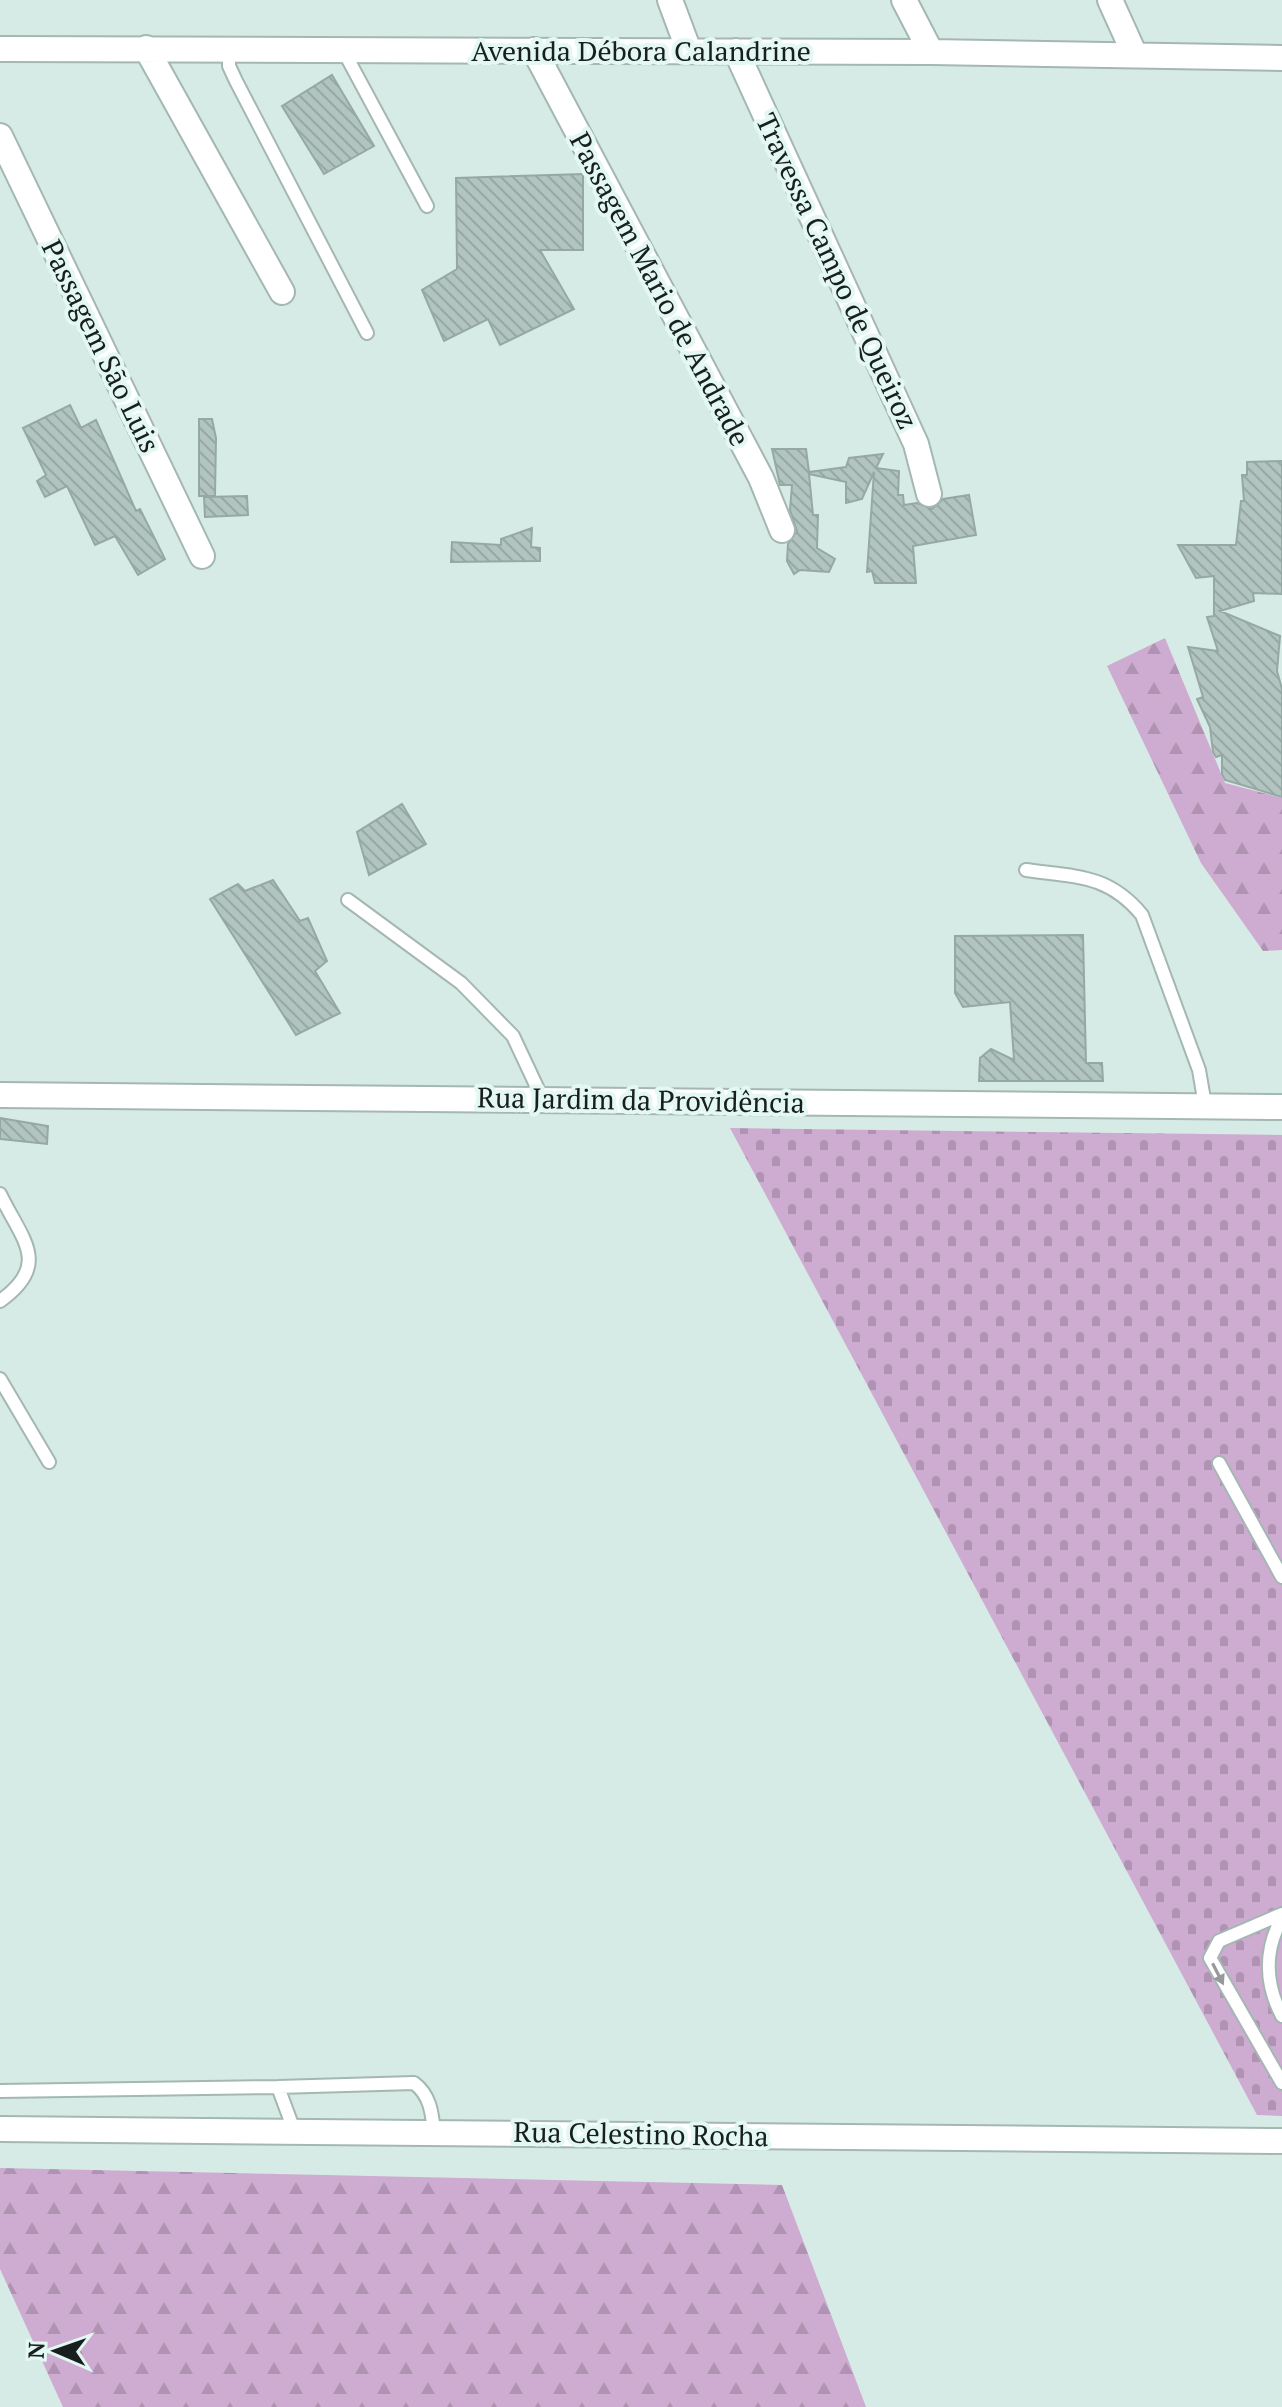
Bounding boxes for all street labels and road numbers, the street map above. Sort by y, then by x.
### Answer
street label: Avenida Débora Calandrine [471,32,811,69]
street label: Travessa Campo de Queiroz [748,107,927,435]
street label: Passagem Mario de Andrade [562,125,759,452]
street label: Passagem São Luis [34,233,169,458]
street label: Rua Jardim da Providência [477,1078,805,1121]
street label: Rua Celestino Rocha [513,2113,769,2154]

